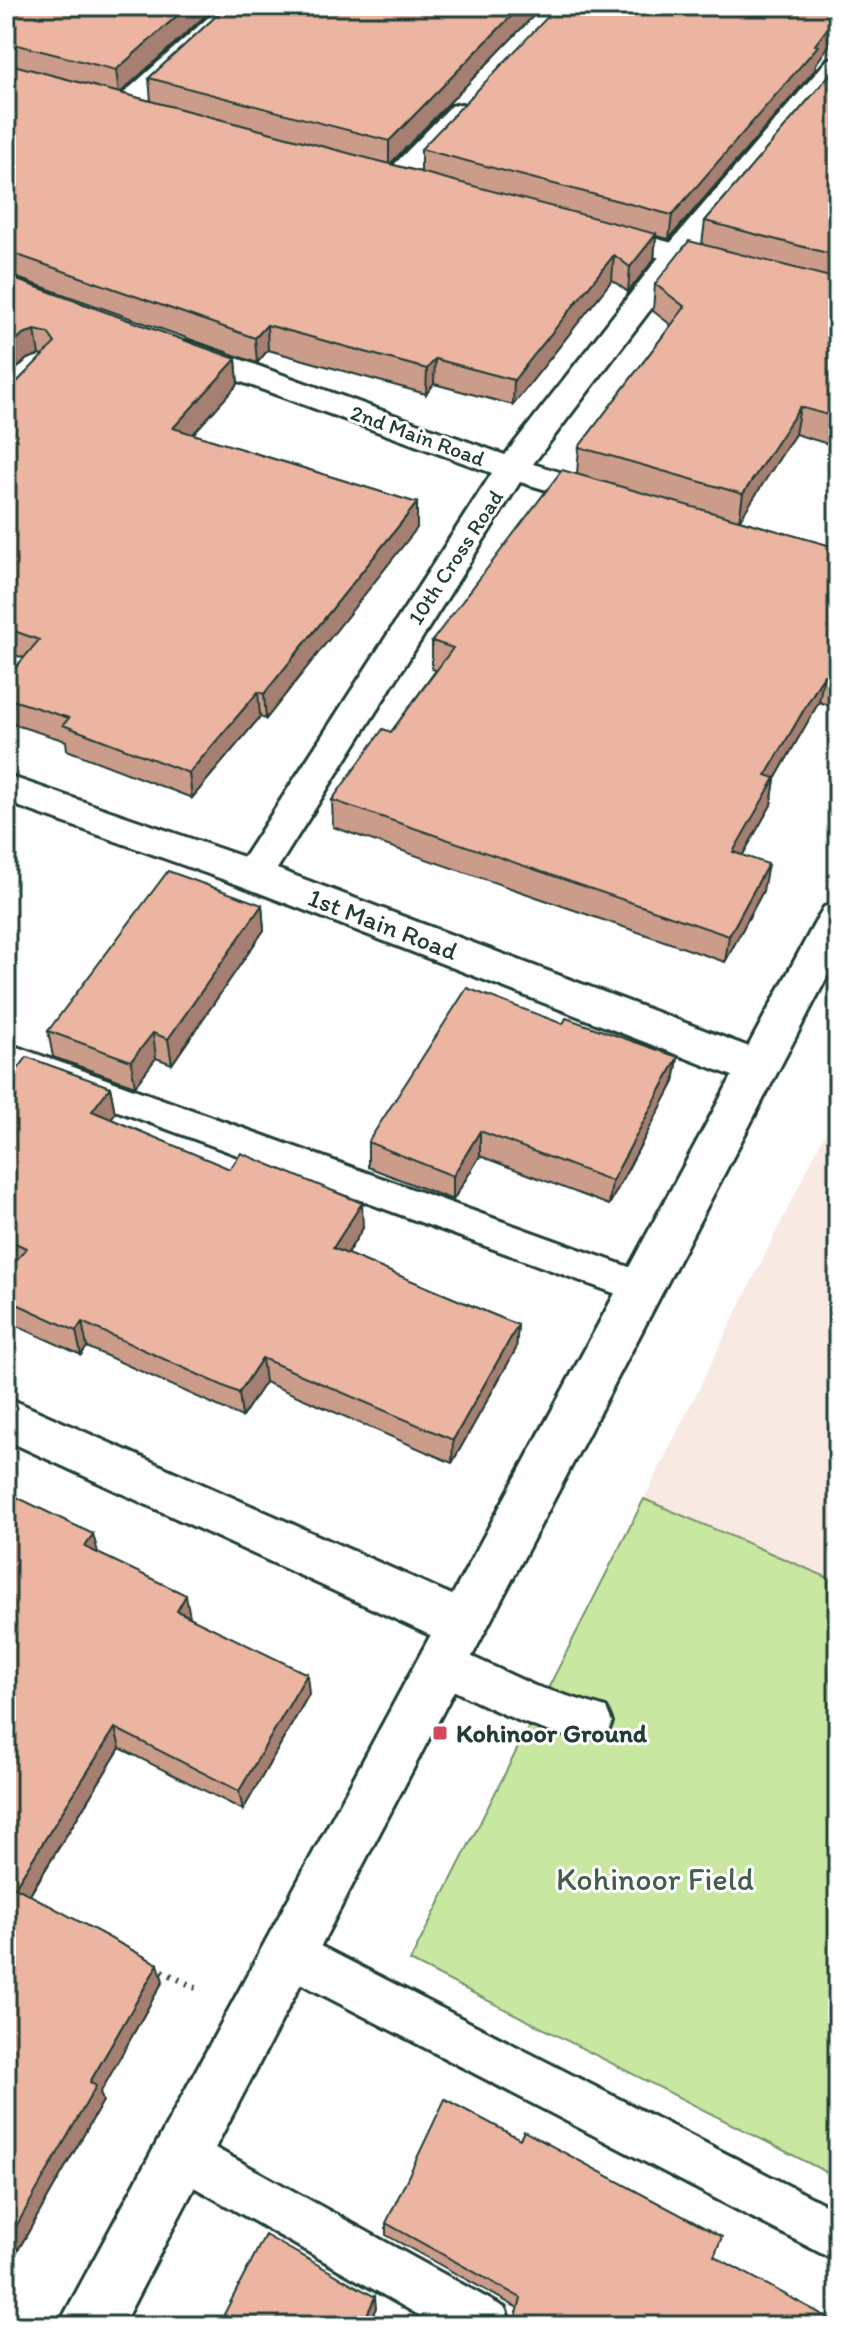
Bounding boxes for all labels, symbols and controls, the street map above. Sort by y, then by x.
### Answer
street label: 2nd Main Road [347,399,489,472]
street label: 10th Cross Road [402,485,509,630]
street label: 1st Main Road [304,881,463,967]
place label: Kohinoor Ground [456,1717,648,1749]
marker: Kohinoor Ground [431,1724,449,1742]
park label: Kohinoor Field [556,1860,754,1898]

